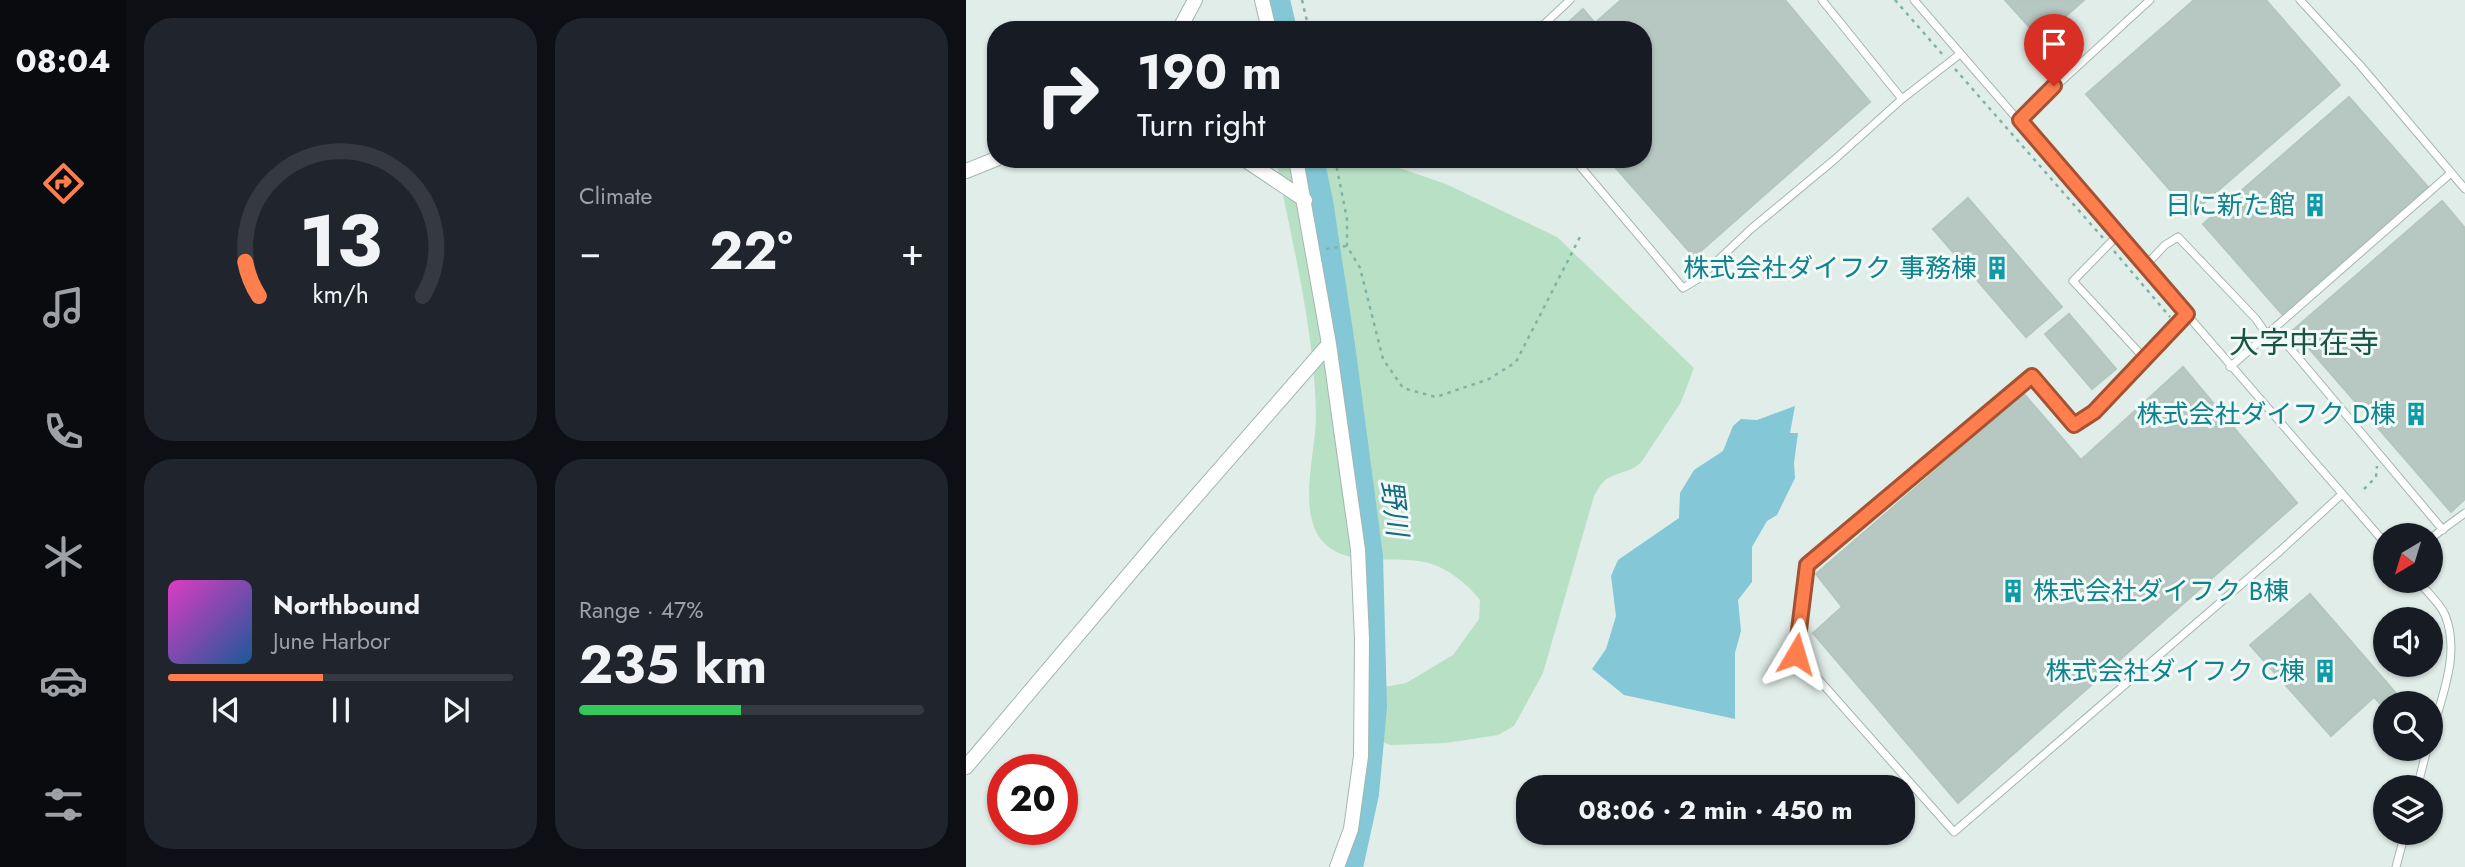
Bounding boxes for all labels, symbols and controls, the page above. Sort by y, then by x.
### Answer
pin [2024,14,2084,86]
icon: arrive [2035,25,2073,63]
text: 190 m [1137,37,1282,107]
text: 08:04 [15,38,111,84]
icon: right [1022,49,1113,140]
text: Turn right [1137,102,1266,148]
icon: directions [39,159,88,208]
text: Climate [579,179,652,213]
place label: 日に新た館 [2165,186,2295,224]
text: 13 [299,188,382,293]
building icon: 日に新た館 [2301,191,2329,219]
text: 22° [709,213,793,289]
text: − [579,224,601,279]
text: + [901,224,924,279]
place label: 株式会社ダイフク 事務棟 [1683,249,1977,287]
building icon: 株式会社ダイフク 事務棟 [1983,254,2011,282]
text: km/h [312,275,369,311]
icon: music [39,283,88,332]
district label: 大字中在寺 [2229,321,2379,364]
place label: 株式会社ダイフク D棟 [2137,395,2396,433]
building icon: 株式会社ダイフク D棟 [2402,400,2430,428]
icon: phone [39,407,88,456]
water label: 野川 [1371,478,1419,541]
north arrow [2373,523,2443,593]
map controls [2373,523,2443,845]
icon: climate [39,532,88,581]
place label: 株式会社ダイフク B棟 [2033,572,2289,610]
building icon: 株式会社ダイフク B棟 [1999,577,2027,605]
text: Northbound [273,586,420,624]
text: Range · 47% [579,593,703,627]
button: sound [2373,607,2443,677]
position arrow [1759,617,1833,691]
text: June Harbor [273,624,390,658]
text: 235 km [579,627,767,703]
place label: 株式会社ダイフク C棟 [2045,652,2305,690]
icon: car [39,656,88,705]
building icon: 株式会社ダイフク C棟 [2311,657,2339,685]
icon: previous [207,691,245,729]
icon: pause [322,691,360,729]
icon: next [437,691,475,729]
button: search [2373,691,2443,761]
speed limit sign: 20 [987,754,1078,845]
button: layers [2373,775,2443,845]
icon: filters [39,780,88,829]
text: 08:06 · 2 min · 450 m [1579,791,1853,829]

